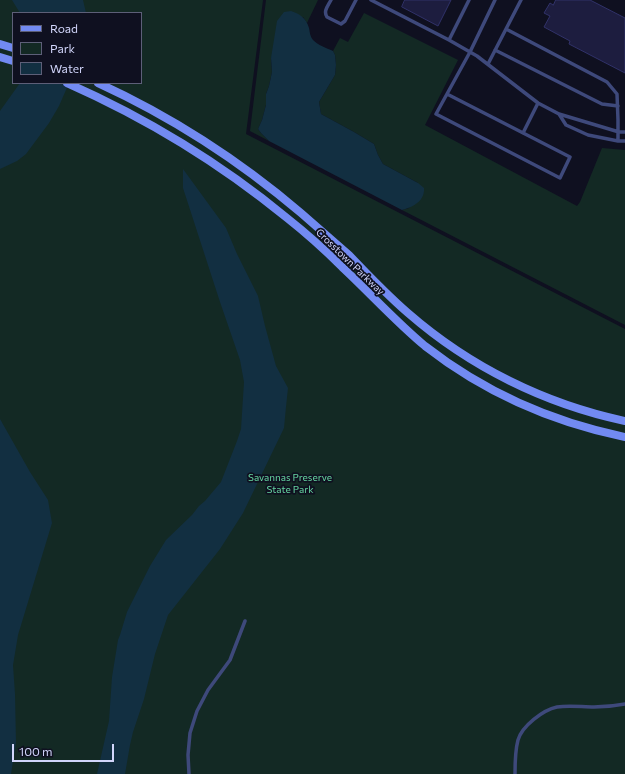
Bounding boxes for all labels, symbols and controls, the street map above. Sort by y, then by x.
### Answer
legend [12,12,142,84]
text: Road [50,21,78,35]
text: Park [50,41,75,55]
text: Water [50,61,84,75]
street label: Crosstown Parkway [313,226,387,298]
park label: Savannas Preserve State Park [248,472,332,496]
scale bar [14,736,116,762]
text: 100 m [19,744,53,758]

